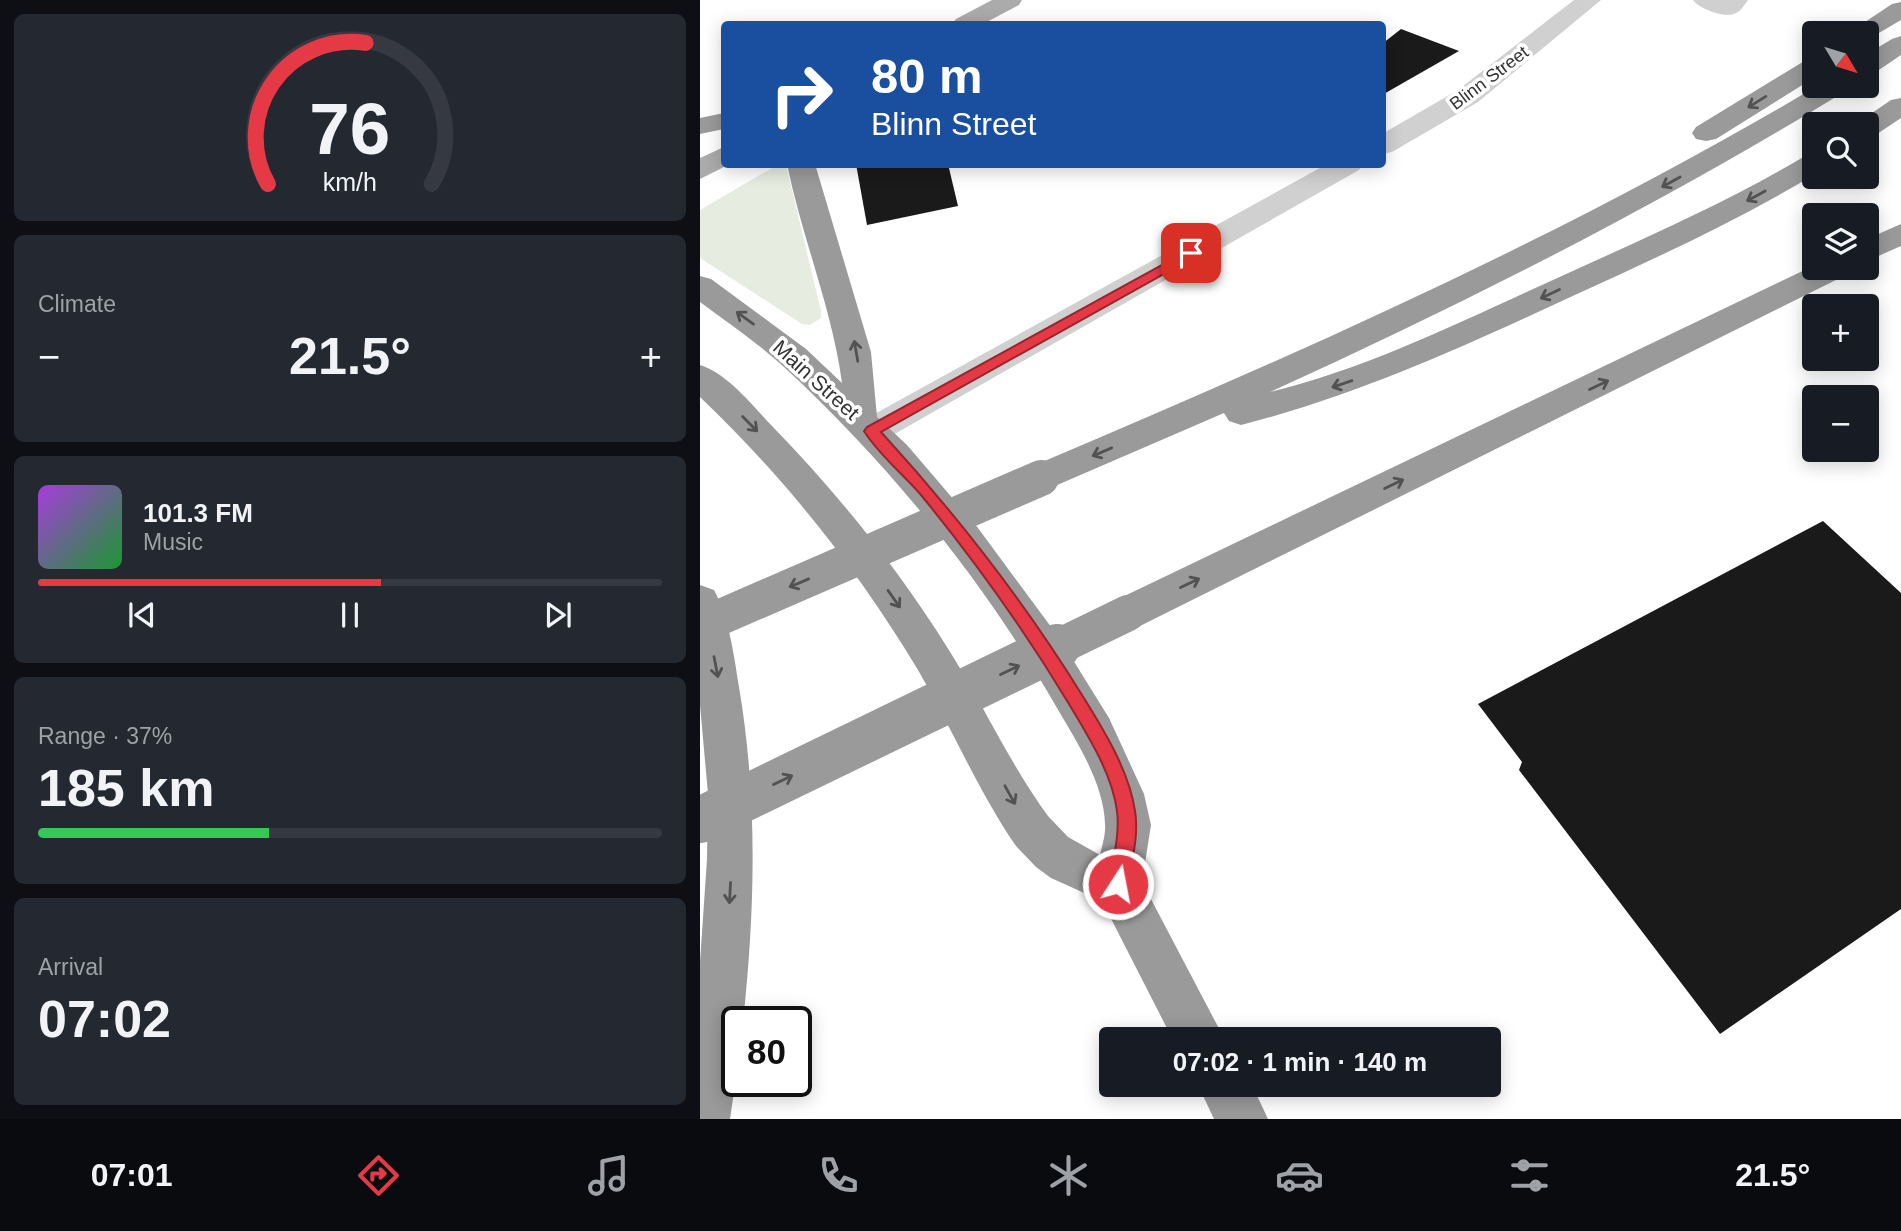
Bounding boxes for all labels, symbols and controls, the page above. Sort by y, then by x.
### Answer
north arrow [1802,21,1880,98]
map controls [1802,21,1879,462]
street label: Blinn Street [1446,42,1532,114]
icon: right [756,49,847,140]
text: 80 m [871,49,983,103]
text: 76 [310,88,390,169]
one-way arrow [1747,95,1767,109]
text: Blinn Street [871,106,1036,142]
button: search [1802,112,1879,189]
text: km/h [323,167,377,195]
one-way arrow [1661,175,1681,189]
one-way arrow [1746,190,1767,203]
button: layers [1802,203,1879,280]
pin [1161,223,1221,283]
icon: arrive [1172,234,1210,272]
one-way arrow [1540,288,1561,301]
text: Climate [38,291,116,317]
button: + [1802,294,1879,371]
one-way arrow [736,311,755,325]
text: 21.5° [289,327,411,385]
street label: Main Street [769,335,864,424]
text: − [38,336,60,378]
text: + [640,336,662,378]
one-way arrow [849,340,862,363]
one-way arrow [1588,377,1609,391]
one-way arrow [1331,379,1353,391]
button: − [1802,385,1879,462]
one-way arrow [741,416,758,433]
one-way arrow [1091,446,1113,459]
one-way arrow [1383,476,1404,490]
text: 101.3 FM [143,498,253,528]
text: Music [143,529,203,555]
one-way arrow [1179,576,1200,589]
one-way arrow [789,577,810,590]
one-way arrow [887,589,901,608]
icon: previous [123,596,161,634]
icon: pause [331,596,369,634]
icon: next [539,596,577,634]
one-way arrow [710,655,724,678]
one-way arrow [999,662,1020,676]
text: Range · 37% [38,723,172,749]
text: 185 km [38,759,214,817]
one-way arrow [772,772,793,786]
one-way arrow [1004,784,1017,805]
position arrow [1081,847,1155,921]
one-way arrow [723,882,736,904]
text: Arrival [38,954,103,980]
text: 07:02 [38,990,171,1048]
speed limit sign: 80 [721,1006,812,1097]
text: 07:02 · 1 min · 140 m [1173,1047,1427,1077]
icon: directions [354,1151,403,1200]
icon: music [584,1151,633,1200]
icon: phone [814,1151,863,1200]
icon: climate [1044,1151,1093,1200]
icon: car [1275,1151,1324,1200]
icon: filters [1505,1151,1554,1200]
text: 07:01 [91,1157,172,1193]
text: 21.5° [1735,1157,1810,1193]

